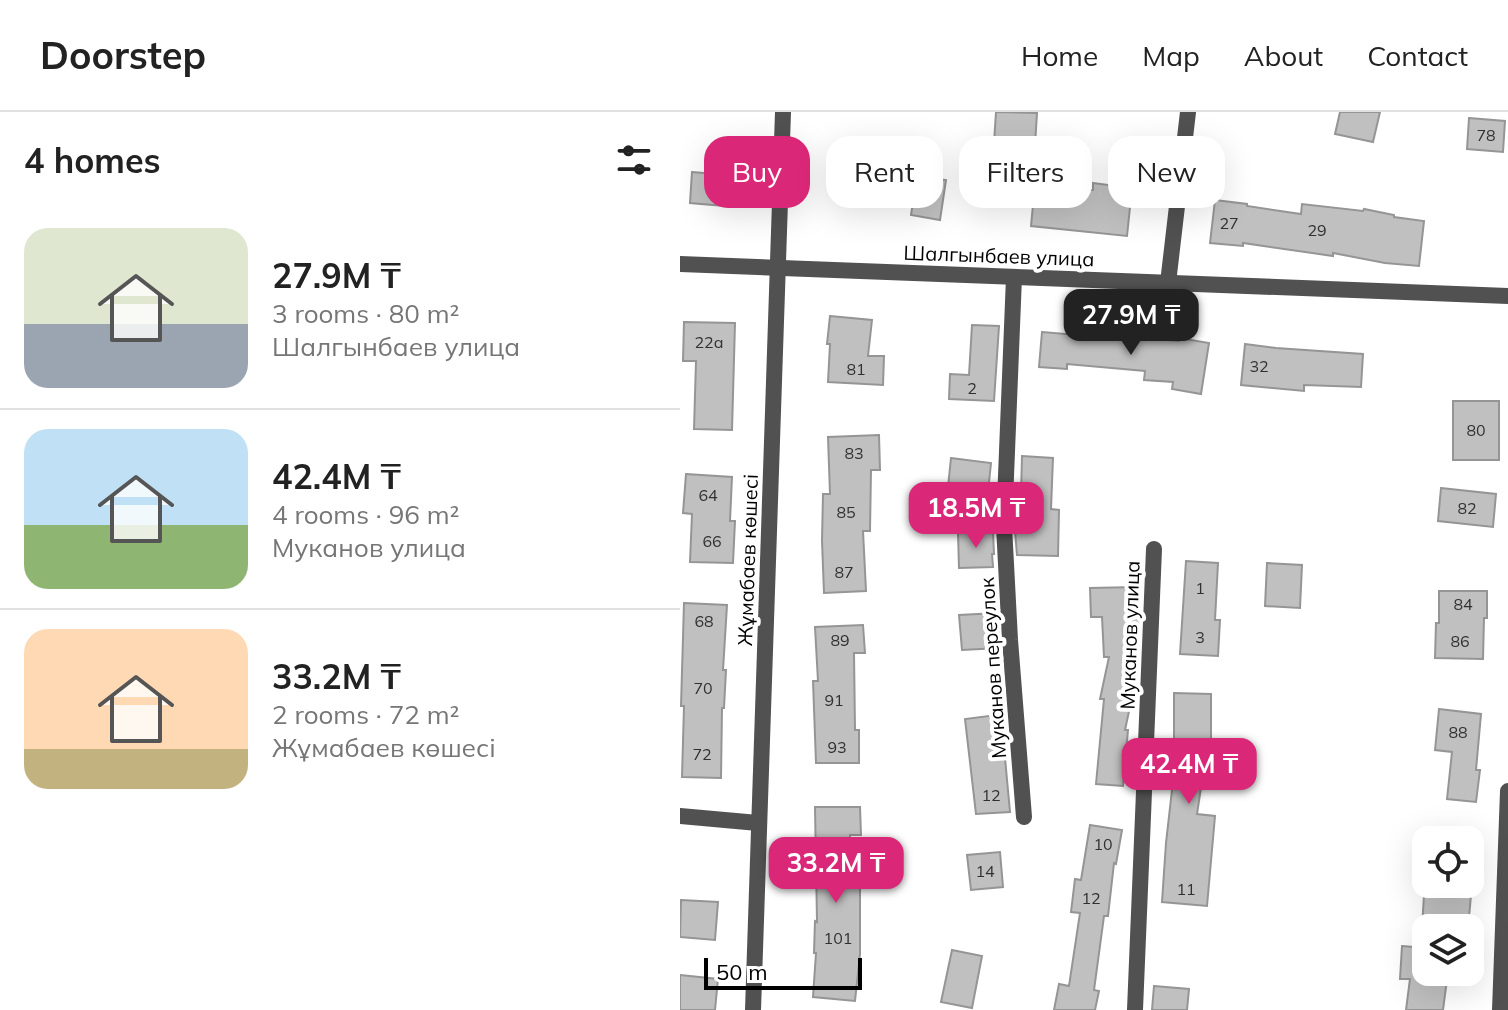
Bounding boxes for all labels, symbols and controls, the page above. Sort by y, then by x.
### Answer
text: Doorstep [40,31,206,79]
text: Home [1021,38,1098,73]
text: Map [1142,38,1200,73]
text: About [1244,38,1323,73]
text: Contact [1367,38,1468,73]
house number: 78 [1476,125,1496,145]
chip: Buy [704,136,810,208]
chip: Rent [826,136,943,208]
chip: Filters [959,136,1092,208]
chip: New [1108,136,1225,208]
icon: filters [612,138,656,182]
text: 4 homes [24,139,161,182]
house number: 27 [1219,213,1239,233]
house number: 29 [1307,220,1327,240]
street label: Шалгынбаев улица [903,240,1095,271]
text: 27.9M ₸ [272,254,401,297]
icon: home [88,260,184,356]
pin: 27.9M ₸ [1057,289,1205,357]
text: 3 rooms · 80 m² [272,297,459,330]
text: 27.9M ₸ [1082,298,1180,331]
text: Шалгынбаев улица [272,330,520,363]
house number: 22а [695,332,723,352]
house number: 32 [1249,356,1269,376]
house number: 81 [846,359,866,379]
house number: 2 [967,378,977,398]
house number: 80 [1466,420,1486,440]
house number: 83 [844,443,864,463]
text: 42.4M ₸ [272,455,401,498]
icon: home [88,461,184,557]
street label: Жұмабаев көшесі [732,474,763,646]
pin: 18.5M ₸ [902,482,1050,550]
house number: 64 [698,485,718,505]
text: 18.5M ₸ [927,491,1025,524]
text: 4 rooms · 96 m² [272,498,459,531]
house number: 82 [1457,498,1477,518]
house number: 85 [836,502,856,522]
text: Муканов улица [272,531,466,564]
house number: 66 [702,531,722,551]
street label: Муканов улица [1114,560,1145,710]
house number: 87 [834,562,854,582]
street label: Муканов переулок [974,576,1011,759]
house number: 1 [1195,578,1205,598]
house number: 84 [1453,594,1473,614]
house number: 68 [694,611,714,631]
house number: 3 [1195,627,1205,647]
house number: 89 [830,630,850,650]
house number: 86 [1450,631,1470,651]
text: 33.2M ₸ [272,655,401,698]
icon: home [88,661,184,757]
house number: 70 [693,678,713,698]
house number: 91 [824,690,844,710]
text: 2 rooms · 72 m² [272,698,459,731]
house number: 88 [1448,722,1468,742]
text: Жұмабаев көшесі [272,731,496,764]
house number: 93 [827,737,847,757]
pin: 42.4M ₸ [1115,738,1263,806]
house number: 72 [692,744,712,764]
text: 42.4M ₸ [1140,747,1238,780]
house number: 12 [981,785,1001,805]
map controls [1412,826,1484,986]
button: locate [1412,826,1484,898]
house number: 10 [1093,834,1113,854]
pin: 33.2M ₸ [762,837,910,905]
text: 33.2M ₸ [787,846,885,879]
house number: 14 [975,861,995,881]
house number: 11 [1176,879,1196,899]
house number: 12 [1081,888,1101,908]
button: layers [1412,914,1484,986]
house number: 101 [824,928,852,948]
scale bar [704,954,862,990]
text: 50 m [716,958,767,986]

